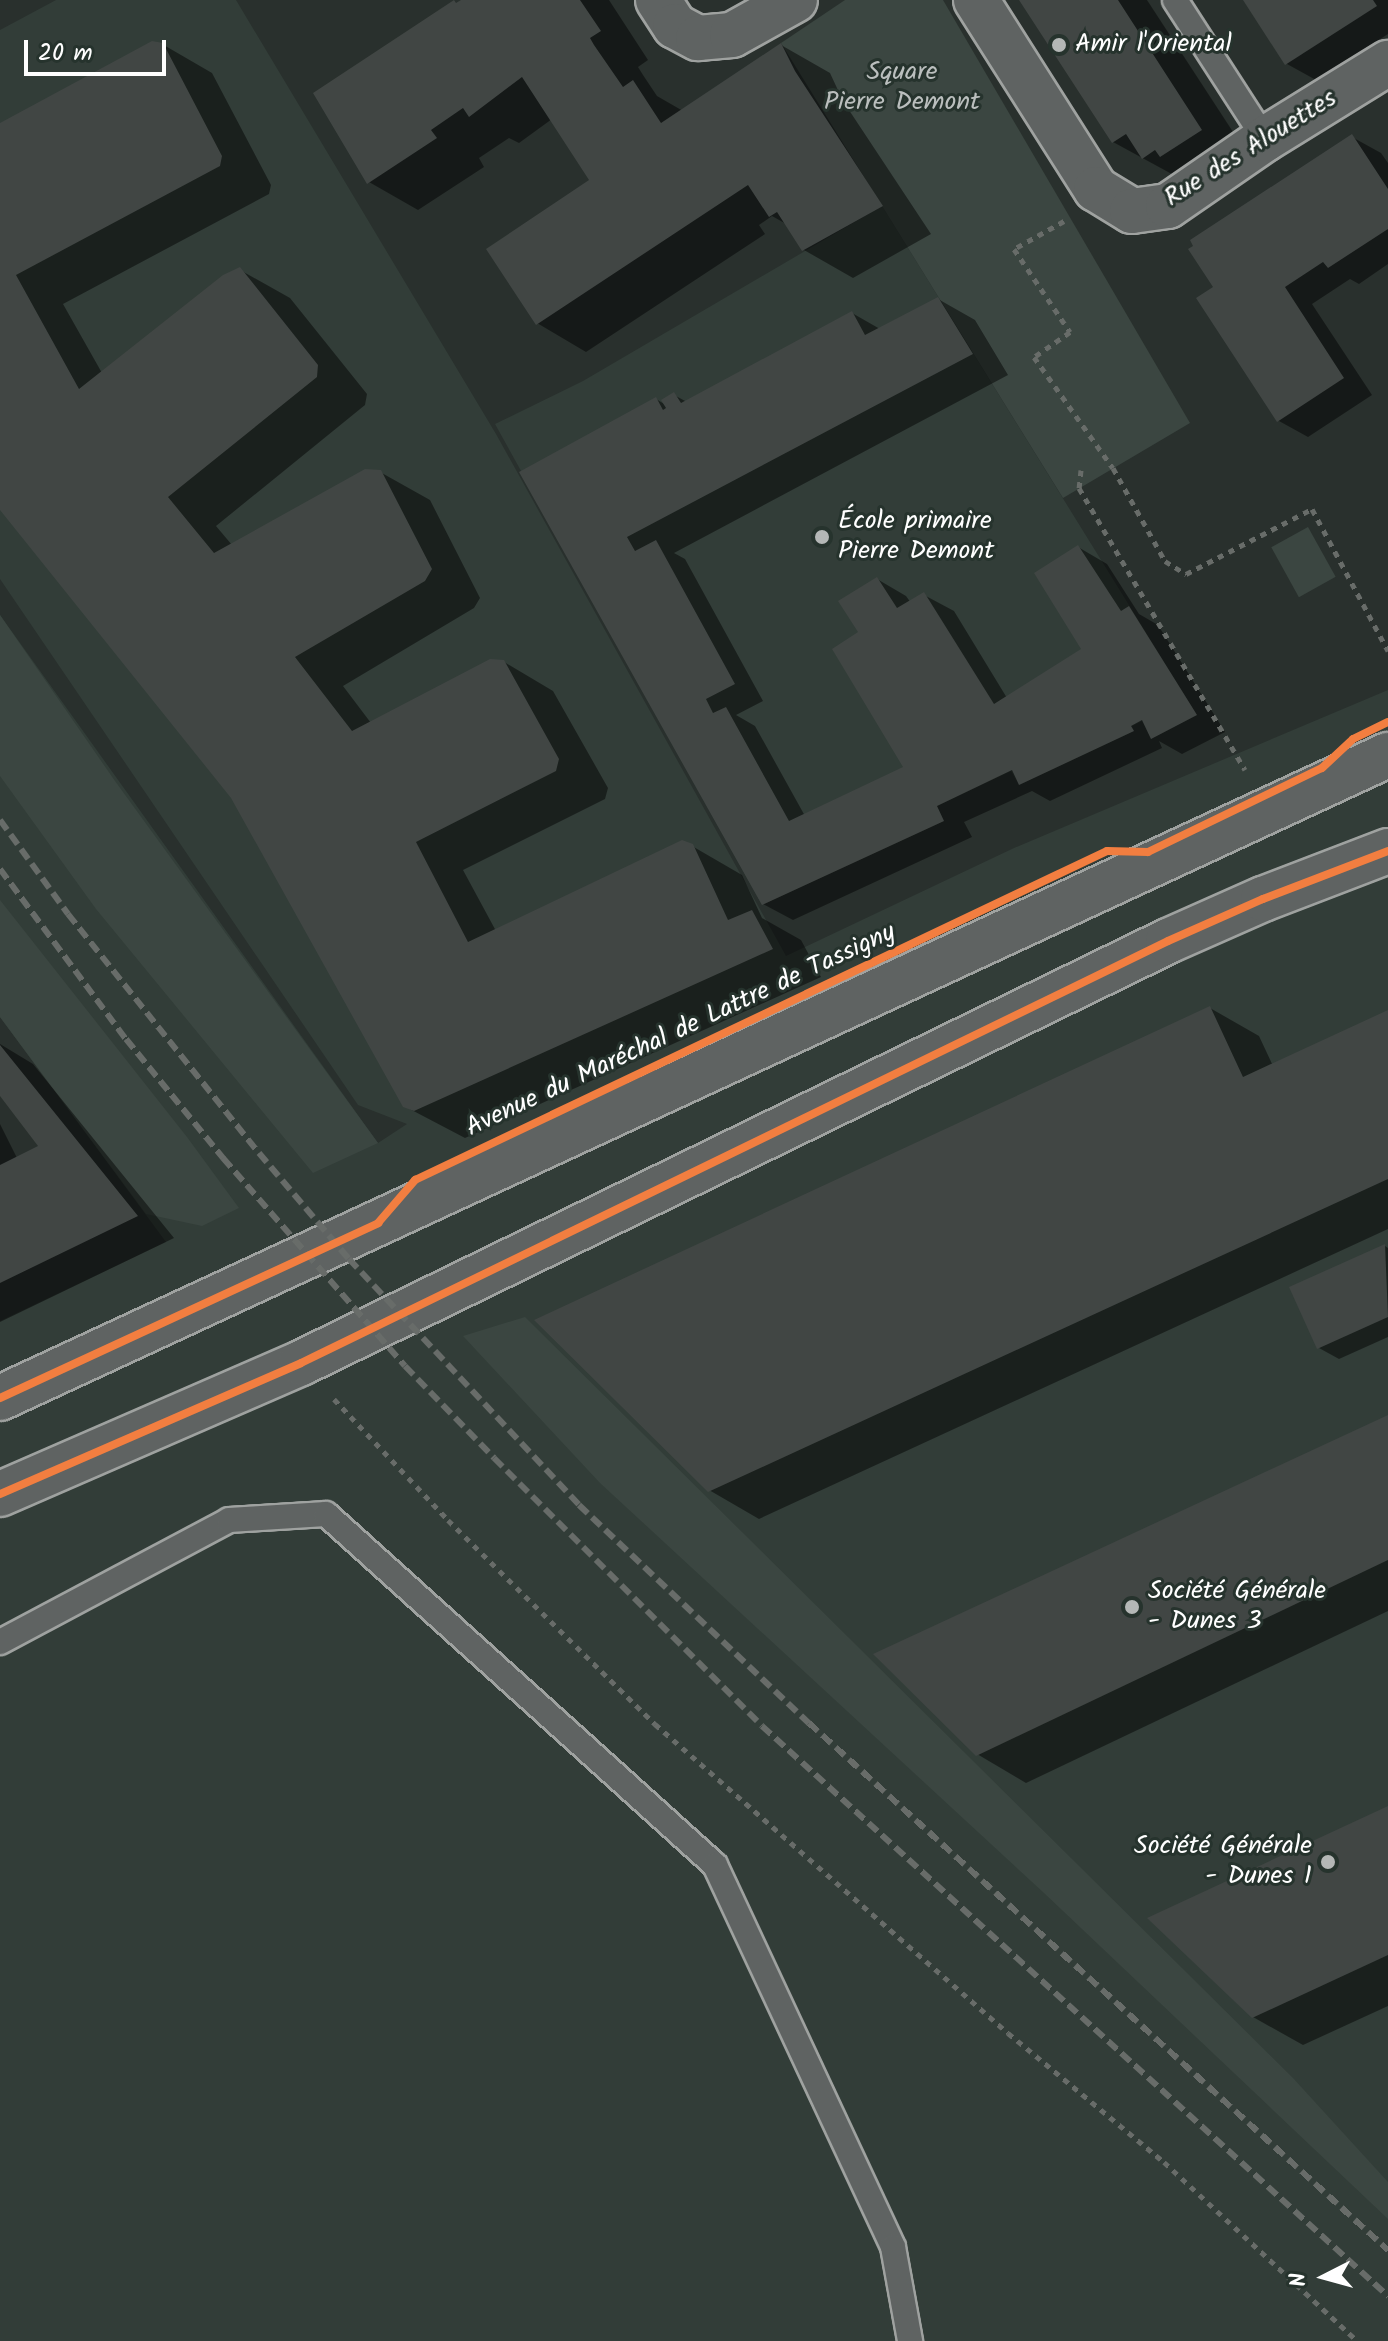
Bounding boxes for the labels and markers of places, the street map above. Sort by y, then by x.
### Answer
place label: Amir l'Oriental [1075,29,1232,61]
marker: Amir l'Oriental [1050,36,1068,54]
place label: École primaire Pierre Demont [838,506,994,568]
marker: École primaire Pierre Demont [813,528,831,546]
place label: Société Générale - Dunes 3 [1148,1576,1326,1638]
marker: Société Générale - Dunes 3 [1123,1598,1141,1616]
place label: Société Générale - Dunes 1 [1134,1831,1312,1892]
marker: Société Générale - Dunes 1 [1319,1853,1337,1871]

